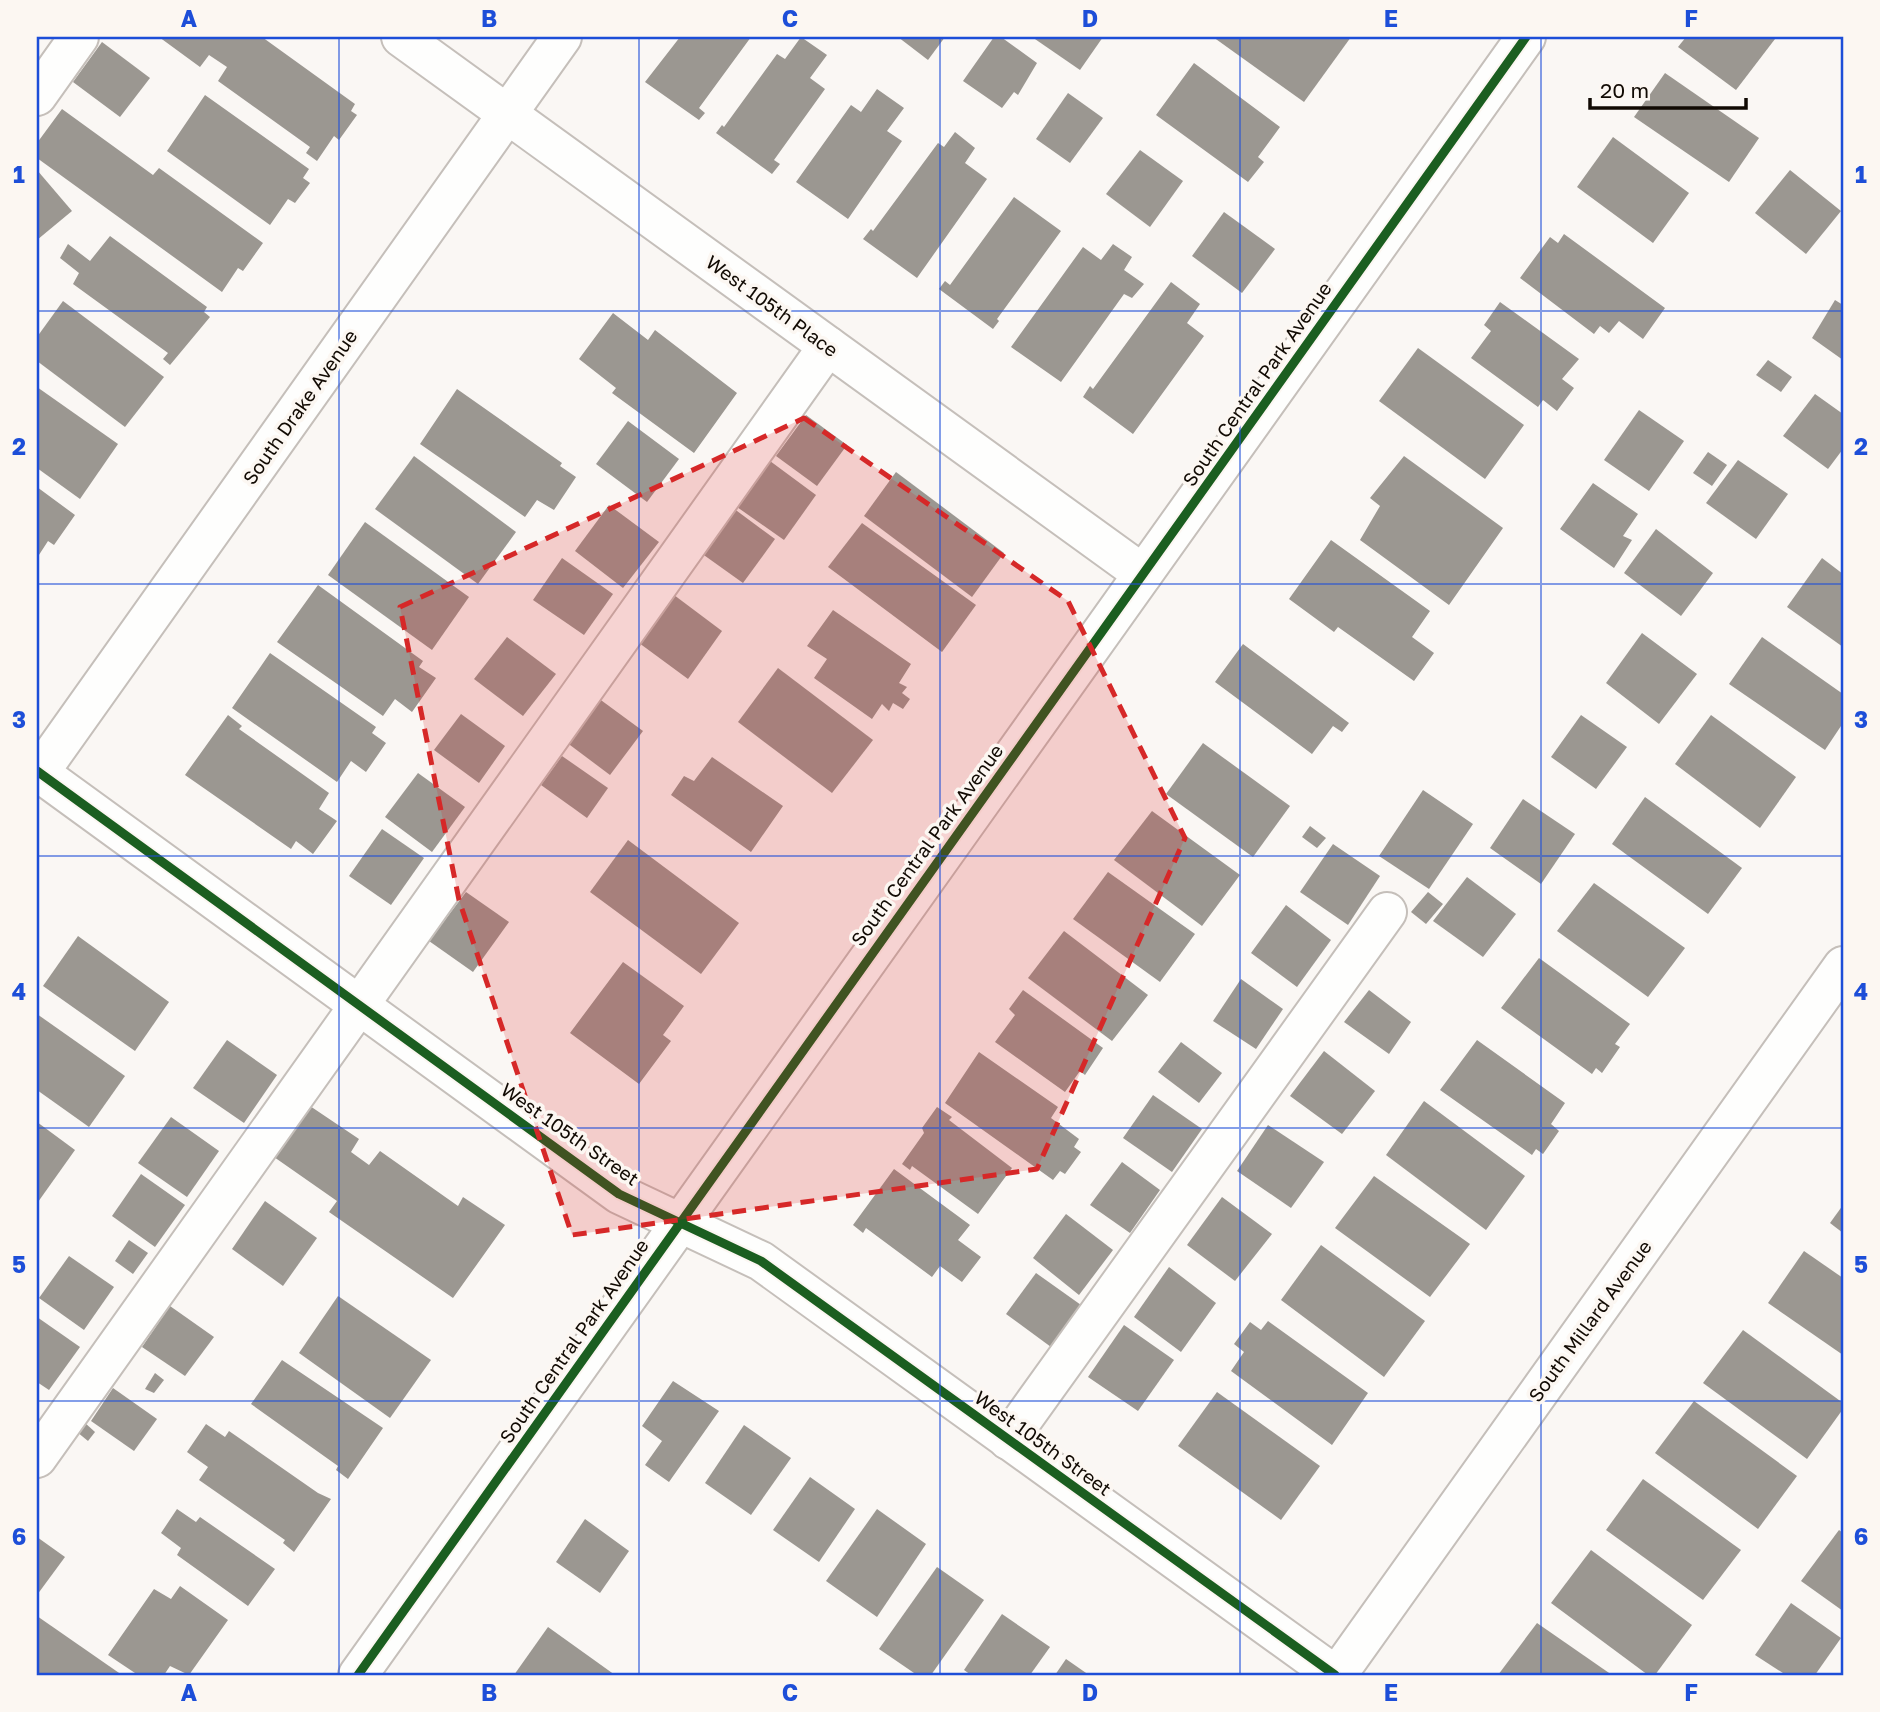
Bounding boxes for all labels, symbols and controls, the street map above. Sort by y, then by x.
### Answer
text: A [181,4,198,32]
text: B [481,4,497,32]
text: C [782,4,798,32]
text: D [1082,4,1098,32]
text: E [1384,4,1398,32]
text: F [1684,4,1698,32]
scale bar [1590,66,1745,110]
text: 20 m [1600,77,1649,103]
text: 1 [13,160,25,188]
text: 1 [1855,160,1867,188]
street label: West 105th Place [702,250,843,361]
street label: South Central Park Avenue [1177,277,1336,490]
street label: South Drake Avenue [238,325,362,488]
text: 2 [12,432,26,460]
text: 2 [1854,432,1868,460]
text: 3 [12,705,26,733]
text: 3 [1854,705,1868,733]
street label: South Central Park Avenue [846,739,1008,950]
text: 4 [12,977,26,1005]
text: 4 [1854,977,1868,1005]
street label: West 105th Street [497,1077,644,1190]
street label: South Central Park Avenue [494,1234,653,1447]
street label: South Millard Avenue [1523,1235,1656,1406]
text: 5 [12,1250,26,1278]
text: 5 [1854,1250,1868,1278]
street label: West 105th Street [971,1385,1116,1500]
text: 6 [12,1522,26,1550]
text: 6 [1854,1522,1868,1550]
text: A [181,1678,198,1706]
text: B [481,1678,497,1706]
text: C [782,1678,798,1706]
text: D [1082,1678,1098,1706]
text: E [1384,1678,1398,1706]
text: F [1684,1678,1698,1706]

